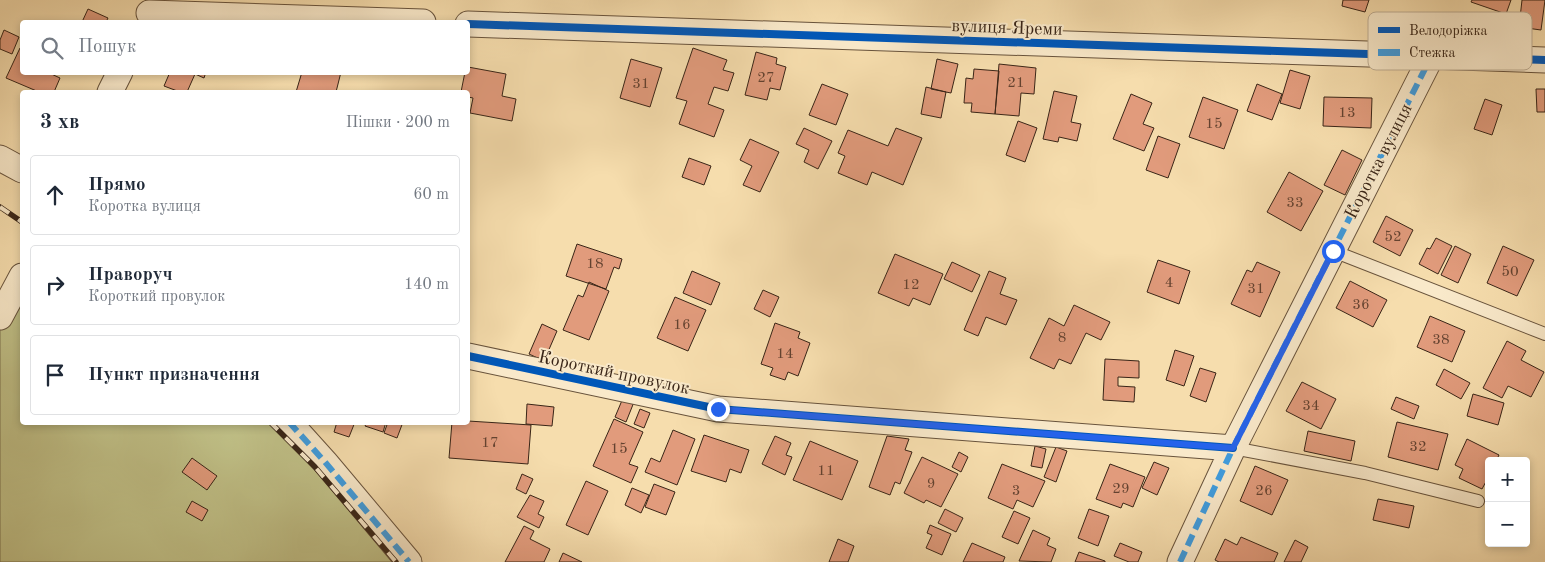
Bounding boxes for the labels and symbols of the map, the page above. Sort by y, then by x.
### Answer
legend [1368,12,1532,70]
street label: вулиця Яреми [951,17,1063,39]
text: Велодоріжка [1409,24,1488,38]
text: Стежка [1409,46,1456,60]
house number: 27 [757,71,775,86]
house number: 21 [1007,76,1025,91]
house number: 31 [632,77,650,92]
street label: Коротка вулиця [1342,101,1416,222]
house number: 13 [1338,106,1356,121]
house number: 15 [1205,117,1223,132]
house number: 33 [1286,196,1304,211]
house number: 52 [1384,230,1402,245]
route start [1322,240,1345,263]
house number: 18 [586,257,604,272]
house number: 50 [1501,265,1519,280]
house number: 4 [1165,276,1173,291]
house number: 12 [902,278,920,293]
house number: 31 [1247,282,1265,297]
house number: 36 [1352,298,1370,313]
house number: 16 [673,318,691,333]
house number: 8 [1058,331,1066,346]
house number: 38 [1432,333,1450,348]
house number: 14 [776,347,794,362]
street label: Короткий провулок [536,348,691,398]
route end [707,398,730,421]
house number: 34 [1302,399,1320,414]
house number: 17 [481,436,499,451]
house number: 32 [1409,440,1427,455]
house number: 15 [610,442,628,457]
house number: 11 [817,464,835,479]
house number: 9 [927,477,935,492]
house number: 29 [1112,482,1130,497]
house number: 3 [1012,484,1020,499]
house number: 26 [1255,484,1273,499]

